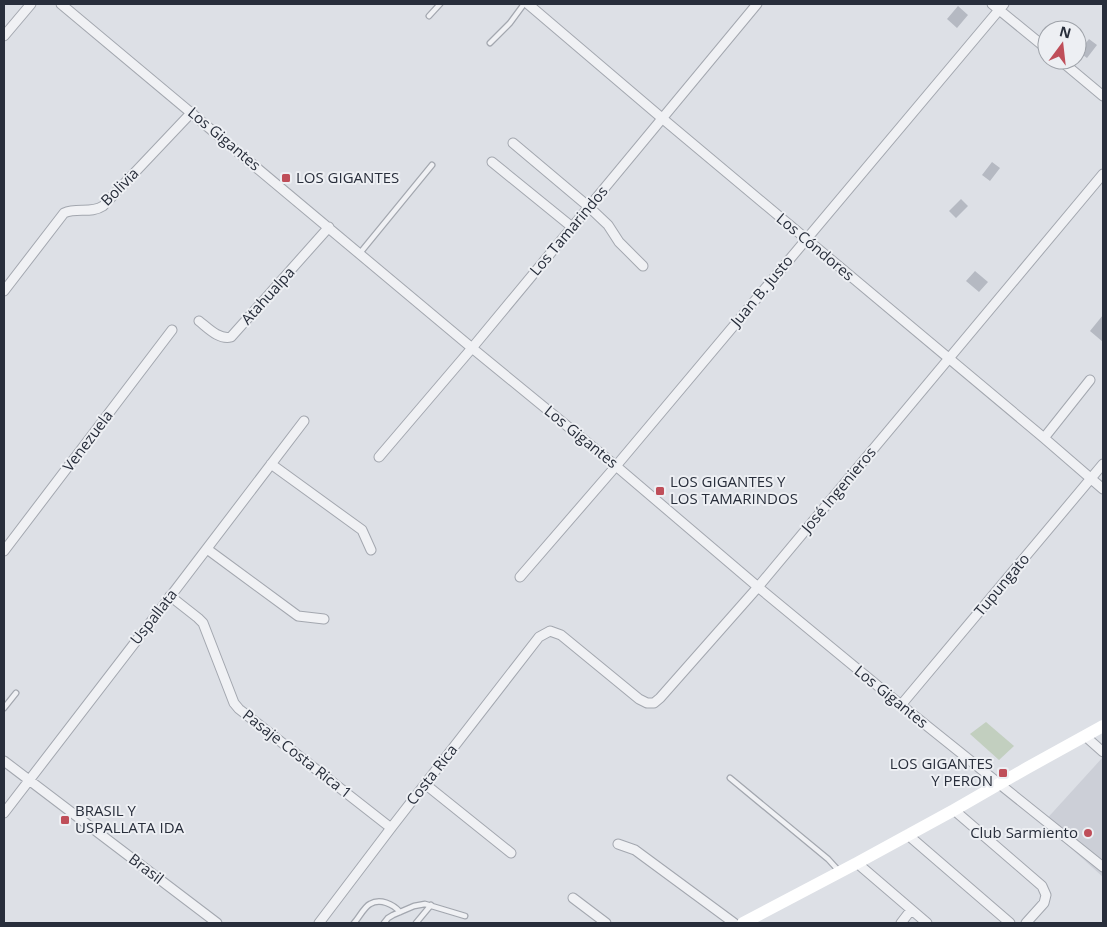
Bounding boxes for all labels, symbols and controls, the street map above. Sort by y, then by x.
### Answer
north arrow [1037,20,1087,70]
text: N [1058,21,1073,43]
street label: Los Gigantes [184,102,265,175]
street label: Bolivia [96,163,143,210]
place label: LOS GIGANTES [296,167,399,187]
marker: LOS GIGANTES [280,172,292,184]
street label: Los Tamarindos [525,181,612,279]
street label: Los Cóndores [773,208,859,285]
street label: Juan B. Justo [724,251,797,332]
street label: Atahualpa [236,262,299,328]
street label: Los Gigantes [541,400,623,472]
street label: Venezuela [58,406,117,475]
street label: José Ingenieros [795,442,880,538]
place label: LOS GIGANTES Y LOS TAMARINDOS [670,471,798,508]
marker: LOS GIGANTES Y LOS TAMARINDOS [654,485,666,497]
street label: Tupungato [969,549,1033,620]
street label: Uspallata [125,585,181,648]
street label: Los Gigantes [851,660,933,732]
street label: Pasaje Costa Rica 1 [239,704,356,802]
street label: Costa Rica [401,740,461,809]
place label: LOS GIGANTES Y PERON [890,753,993,790]
marker: LOS GIGANTES Y PERON [997,767,1009,779]
place label: BRASIL Y USPALLATA IDA [75,800,185,837]
marker: BRASIL Y USPALLATA IDA [59,814,71,826]
place label: Club Sarmiento [970,822,1078,842]
marker: Club Sarmiento [1082,827,1094,839]
street label: Brasil [125,849,168,888]

